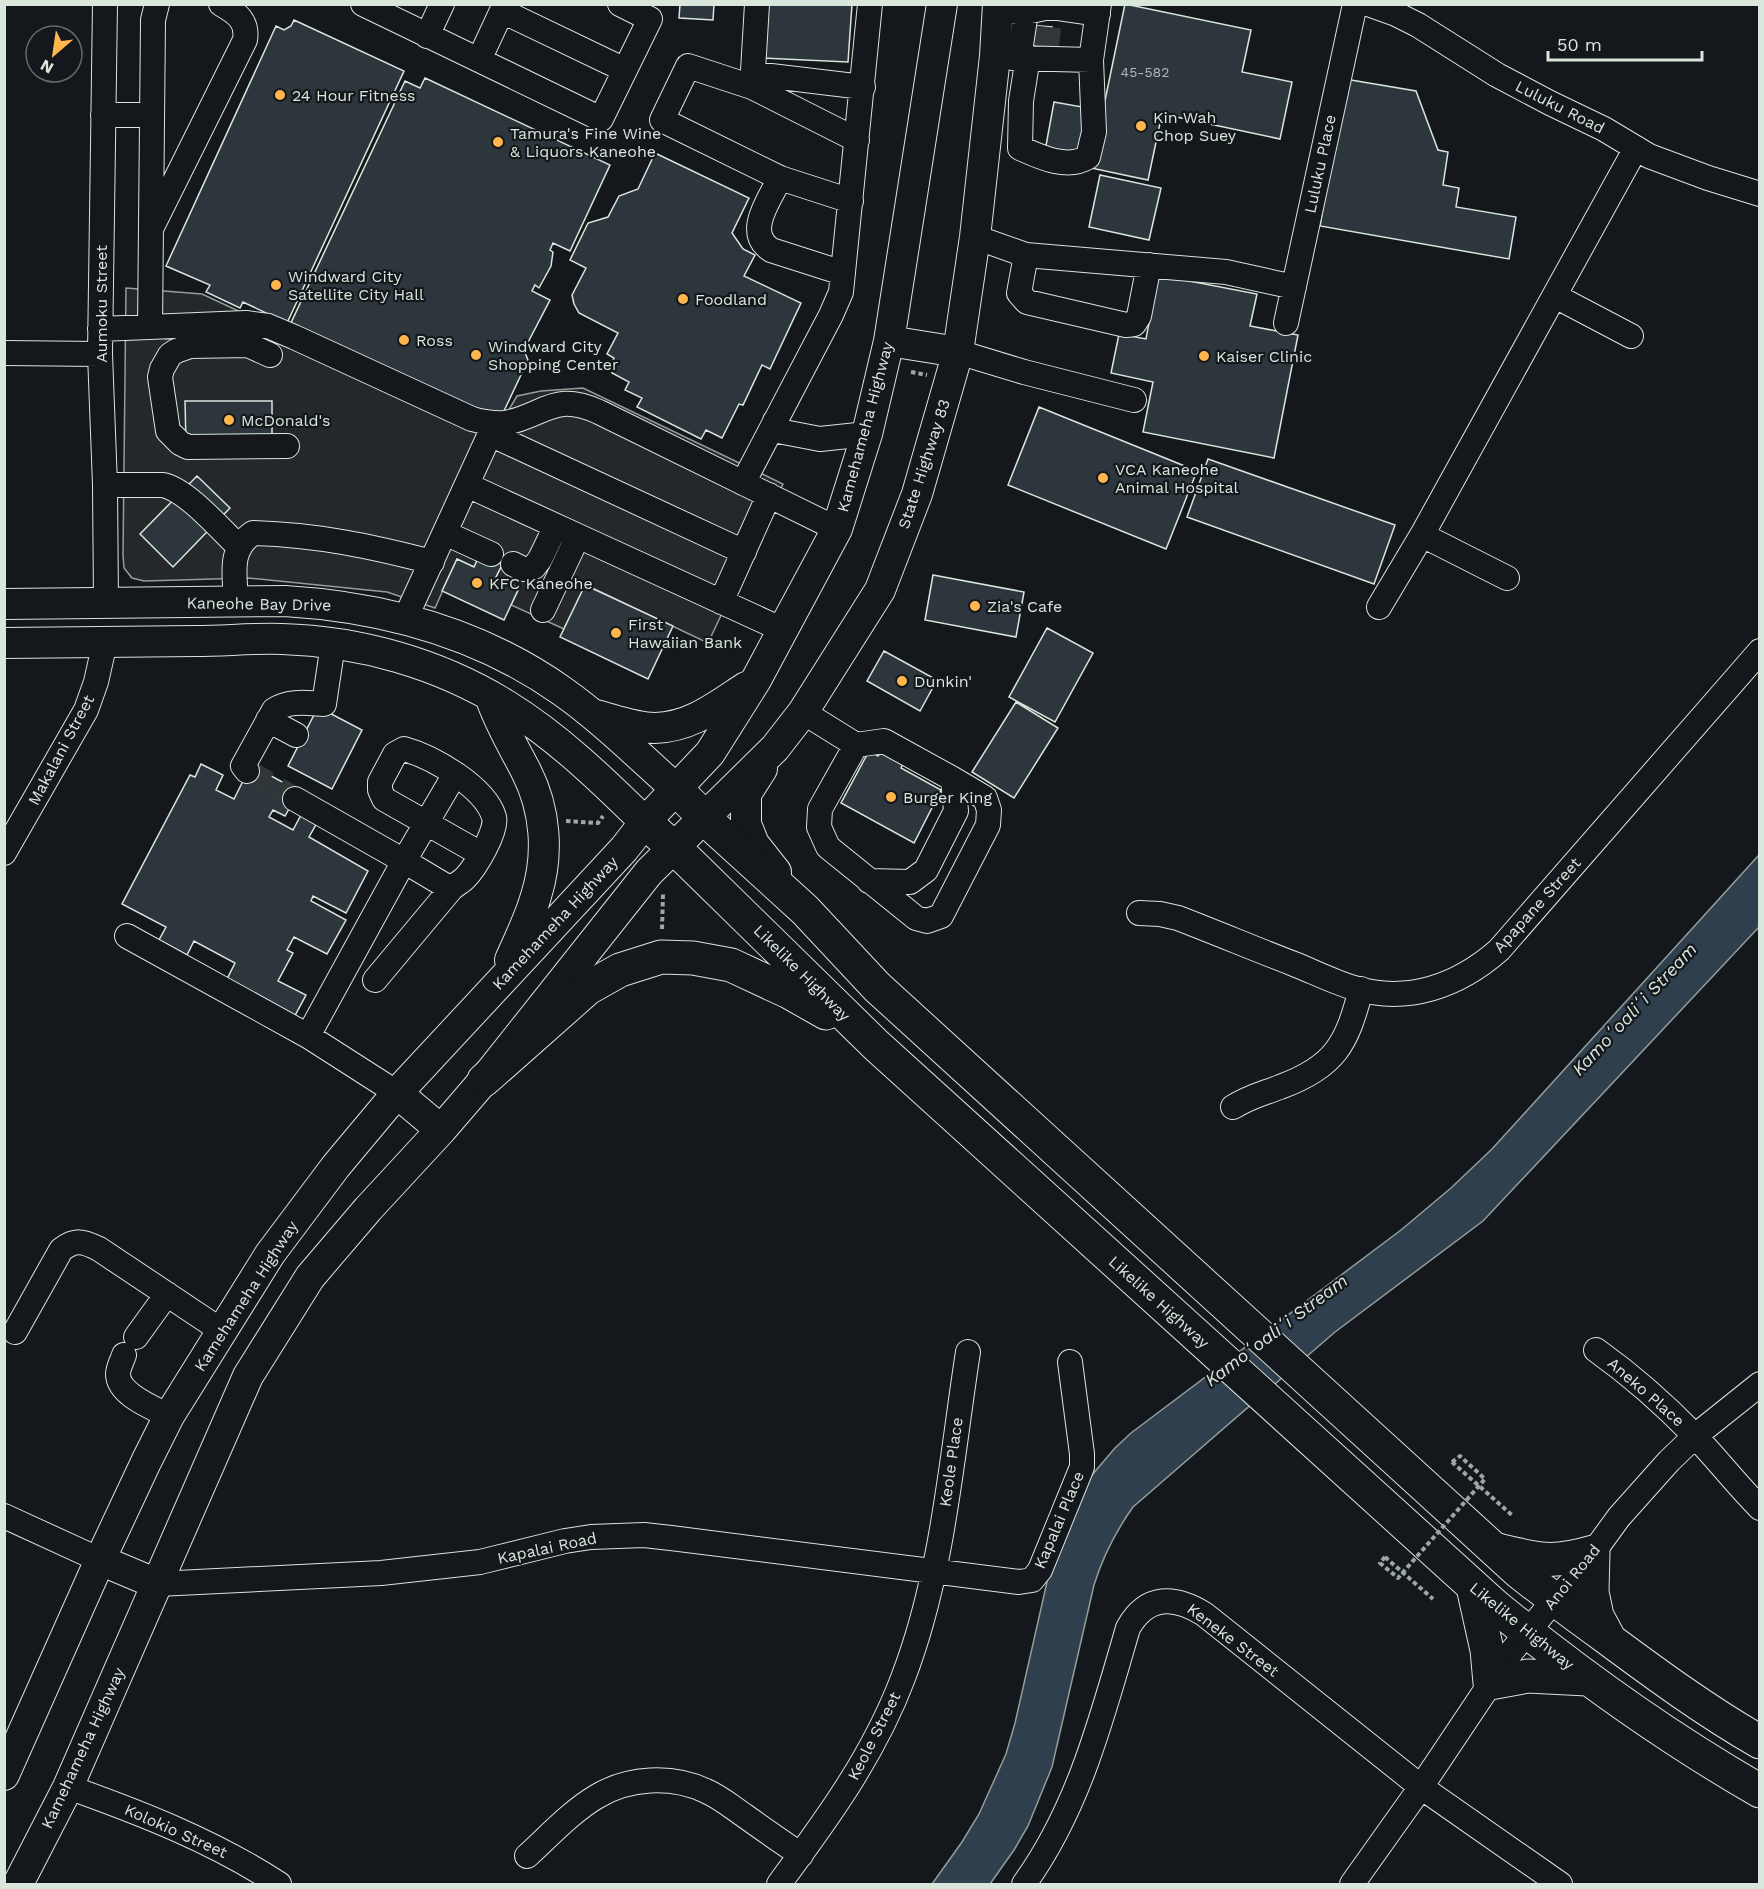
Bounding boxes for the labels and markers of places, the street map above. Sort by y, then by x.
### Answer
place label: 24 Hour Fitness [292,86,416,105]
marker: 24 Hour Fitness [273,88,287,102]
place label: Kin Wah Chop Suey [1153,108,1237,145]
marker: Kin Wah Chop Suey [1134,119,1148,133]
place label: Tamura's Fine Wine & Liquors Kaneohe [510,124,661,161]
marker: Tamura's Fine Wine & Liquors Kaneohe [491,135,505,149]
place label: Windward City Satellite City Hall [288,267,424,304]
marker: Windward City Satellite City Hall [269,278,283,292]
place label: Foodland [695,290,767,309]
marker: Foodland [676,292,690,306]
place label: Ross [416,331,453,350]
marker: Ross [397,333,411,347]
place label: Windward City Shopping Center [488,337,619,374]
place label: Kaiser Clinic [1216,347,1312,366]
marker: Windward City Shopping Center [469,348,483,362]
marker: Kaiser Clinic [1197,349,1211,363]
place label: McDonald's [241,411,331,430]
marker: McDonald's [222,413,236,427]
place label: VCA Kaneohe Animal Hospital [1115,460,1239,497]
marker: VCA Kaneohe Animal Hospital [1096,471,1110,485]
place label: KFC Kaneohe [489,574,593,593]
marker: KFC Kaneohe [470,576,484,590]
place label: Zia's Cafe [987,597,1062,616]
marker: Zia's Cafe [968,599,982,613]
place label: First Hawaiian Bank [628,615,742,652]
marker: First Hawaiian Bank [609,626,623,640]
place label: Dunkin' [914,672,972,691]
marker: Dunkin' [895,674,909,688]
place label: Burger King [903,788,992,807]
marker: Burger King [884,790,898,804]

